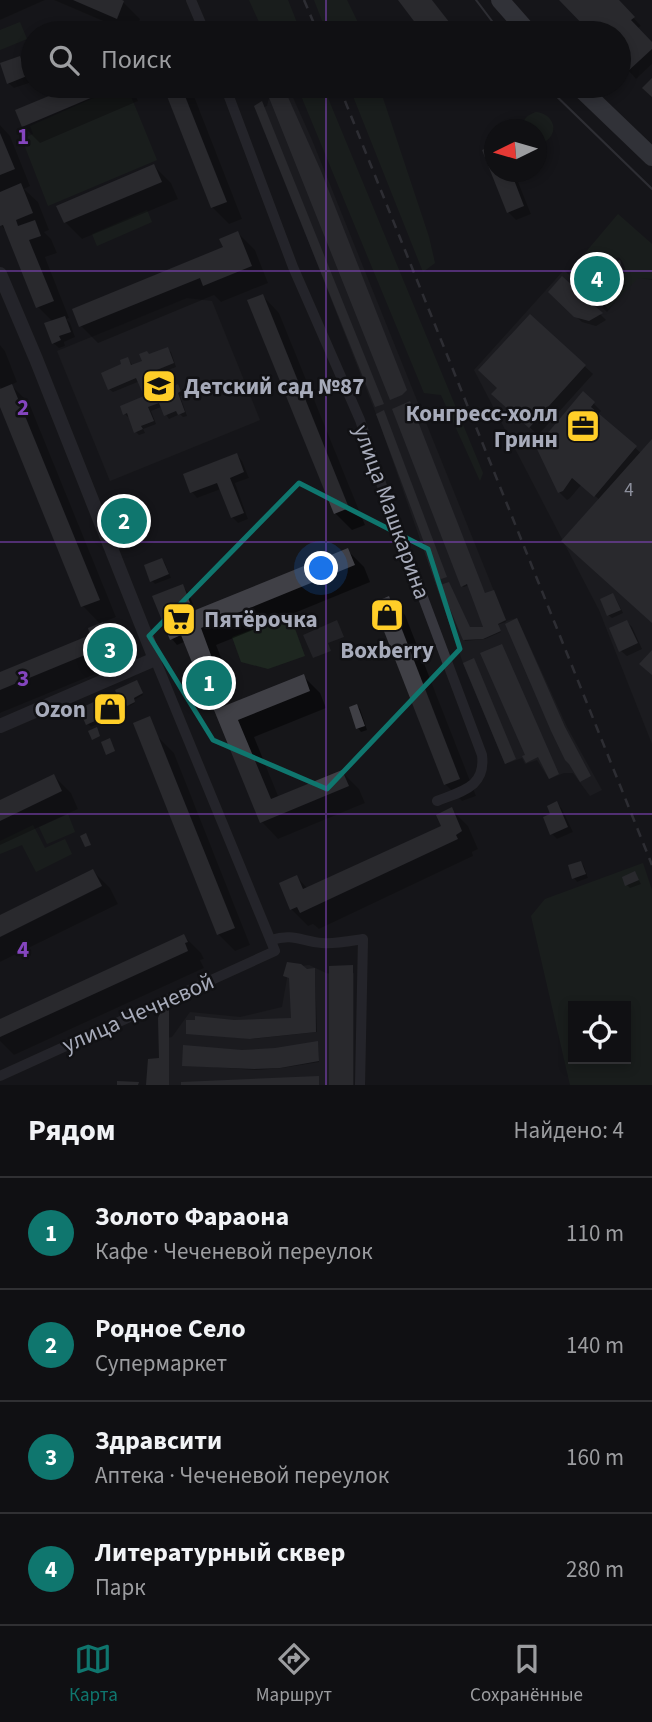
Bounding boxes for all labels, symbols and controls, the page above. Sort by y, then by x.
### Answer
search box [21,21,631,98]
icon: search [45,41,83,79]
text: Поиск [101,41,171,78]
north arrow [484,119,547,182]
text: 1 [17,120,29,153]
pin: 4 [574,253,620,305]
school or university icon: Детский сад №87 [140,367,178,405]
place label: Детский сад №87 [184,370,364,403]
text: 2 [17,391,29,424]
place label: Конгресс-холл Гринн [405,397,558,456]
office icon: Конгресс-холл Гринн [564,407,602,445]
street label: улица Машкарина [345,420,439,604]
house number: 4 [624,477,634,504]
pin: 2 [101,495,147,547]
your location [304,551,338,585]
shop icon: Boxberry [368,596,406,634]
supermarket icon: Пятёрочка [160,600,198,638]
place label: Пятёрочка [204,603,318,636]
pin: 3 [87,624,133,676]
place label: Boxberry [340,634,434,667]
pin: 1 [186,657,232,709]
text: 3 [17,662,29,695]
shop icon: Ozon [91,690,129,728]
place label: Ozon [34,693,86,726]
text: 4 [17,933,29,966]
street label: улица Чечневой [57,965,219,1061]
map controls [568,1001,631,1064]
button: locate [568,1001,631,1064]
text: Рядом [28,1109,116,1152]
text: Найдено: 4 [514,1114,624,1147]
text: Золото Фараона [95,1198,289,1235]
text: 1 [45,1217,57,1250]
text: 110 m [566,1217,624,1250]
text: Кафе · Чеченевой переулок [95,1235,373,1268]
text: Родное Село [95,1310,246,1347]
text: 2 [45,1329,57,1362]
text: 140 m [566,1329,624,1362]
text: Супермаркет [95,1347,227,1380]
text: Здравсити [95,1422,222,1459]
text: 3 [45,1441,57,1474]
text: 160 m [566,1441,624,1474]
text: Аптека · Чеченевой переулок [95,1459,389,1492]
text: Литературный сквер [95,1534,345,1571]
text: 4 [45,1553,57,1586]
text: 280 m [566,1553,624,1586]
text: Парк [95,1571,146,1604]
tab: Карта [69,1640,118,1709]
tab: Маршрут [256,1640,332,1709]
tab: Сохранённые [470,1640,583,1709]

